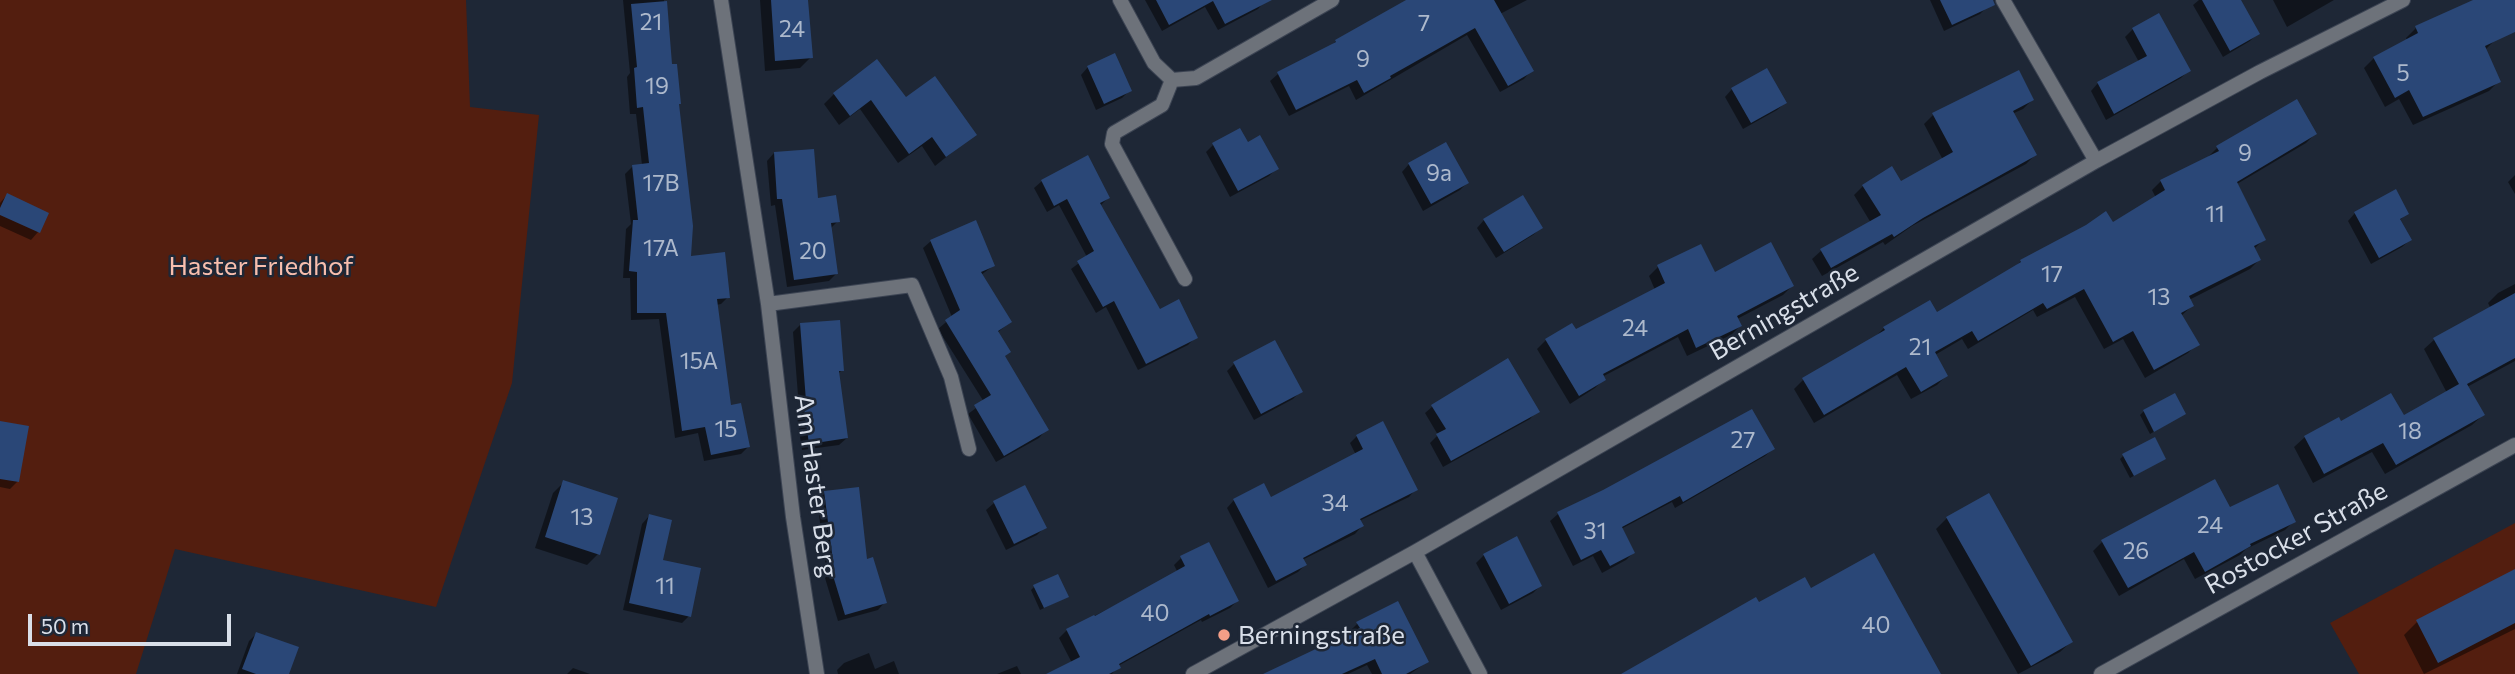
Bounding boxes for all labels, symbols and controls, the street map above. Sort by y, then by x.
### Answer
house number: 21 [640,8,662,36]
house number: 7 [1418,9,1430,37]
house number: 24 [779,15,805,43]
house number: 9 [1356,45,1370,73]
house number: 5 [2396,59,2410,87]
house number: 19 [645,72,669,100]
house number: 9 [2238,139,2252,167]
house number: 9a [1426,159,1452,187]
house number: 17B [643,169,679,197]
house number: 11 [2205,200,2225,228]
house number: 17A [643,234,679,262]
house number: 20 [799,237,827,265]
park label: Haster Friedhof [168,250,354,282]
street label: Berningstraße [1704,257,1864,367]
house number: 17 [2041,260,2063,288]
house number: 13 [2148,283,2170,311]
house number: 24 [1622,314,1648,342]
house number: 21 [1909,333,1931,361]
house number: 15A [680,347,718,375]
street label: Am Haster Berg [788,392,844,580]
house number: 15 [714,415,738,443]
house number: 18 [2398,417,2422,445]
house number: 27 [1731,426,1755,454]
street label: Rostocker Straße [2199,475,2393,601]
house number: 34 [1322,489,1348,517]
house number: 13 [571,503,593,531]
house number: 24 [2197,511,2223,539]
house number: 31 [1584,517,1606,545]
house number: 26 [2123,537,2149,565]
house number: 11 [655,572,675,600]
house number: 40 [1141,599,1169,627]
scale bar [32,600,234,644]
house number: 40 [1862,611,1890,639]
text: 50 m [41,613,89,638]
place label: Berningstraße [1238,619,1405,651]
marker: Berningstraße [1216,627,1232,643]

